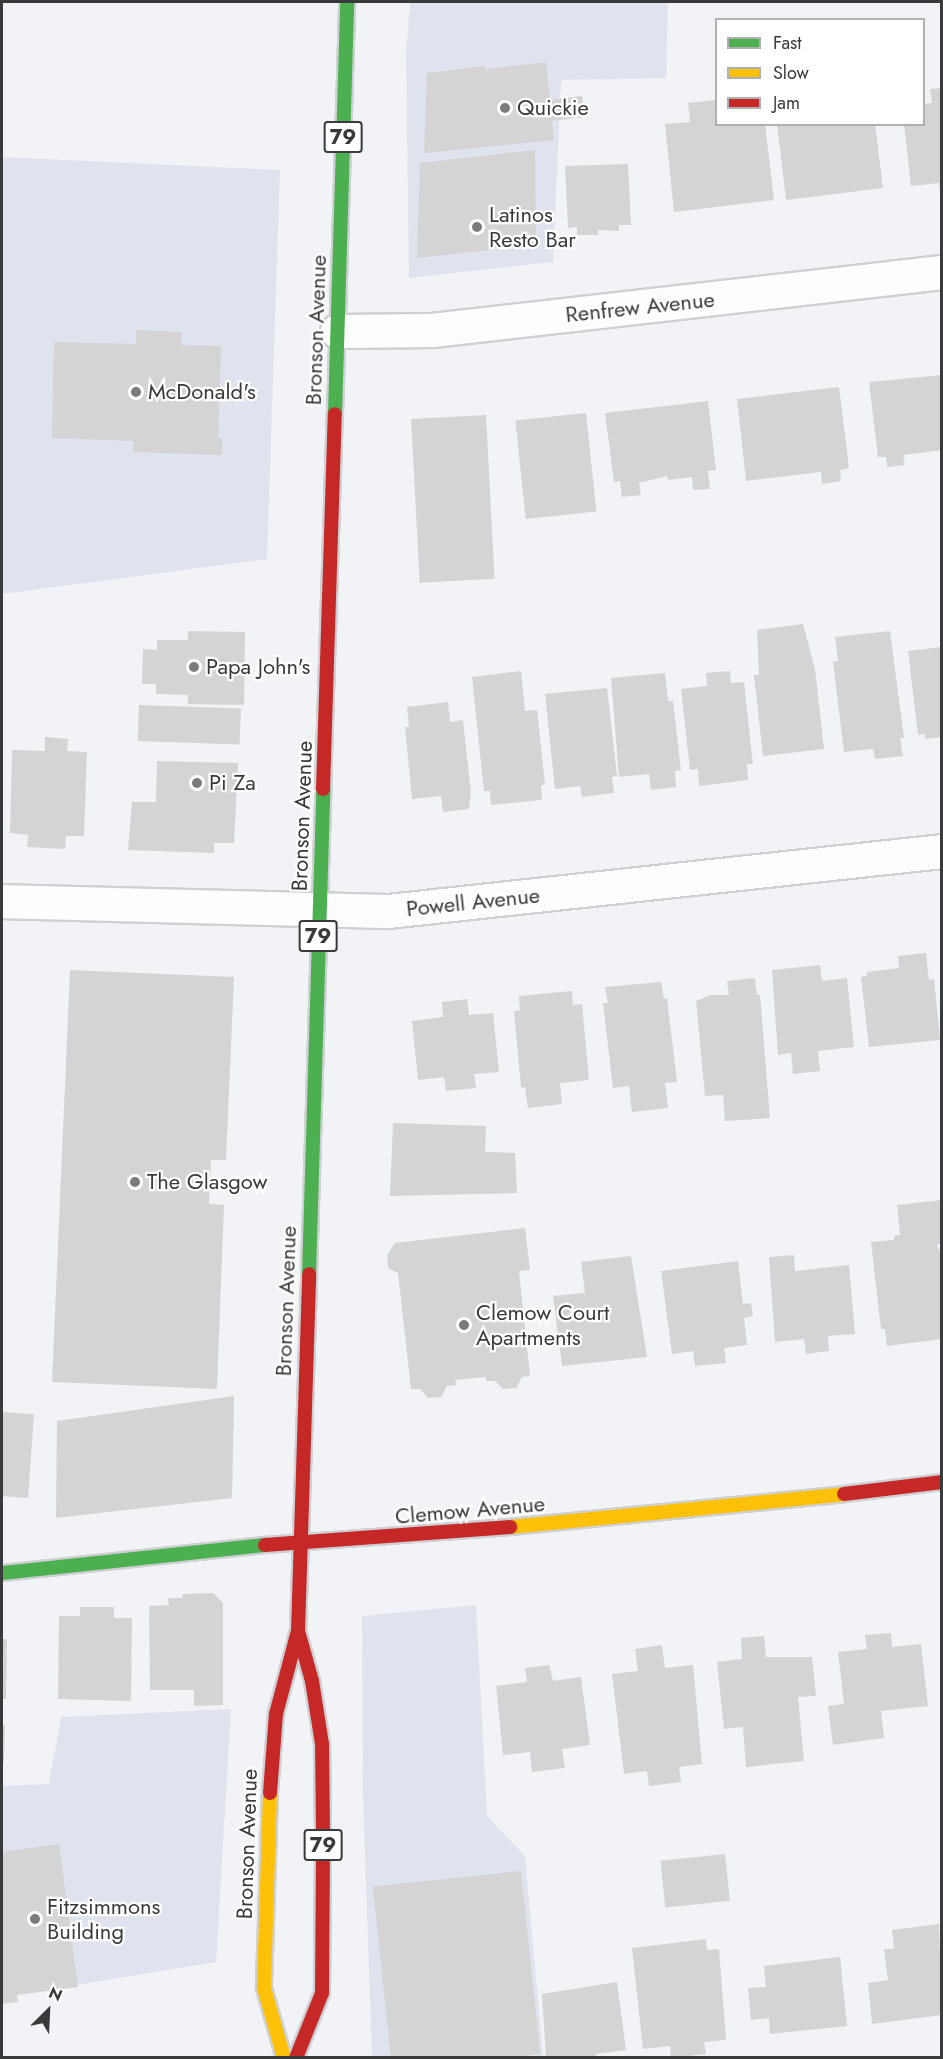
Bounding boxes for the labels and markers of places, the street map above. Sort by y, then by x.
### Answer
place label: Quickie [517,95,589,121]
marker: Quickie [498,101,512,115]
place label: Latinos Resto Bar [489,201,576,252]
marker: Latinos Resto Bar [470,220,484,234]
place label: McDonald's [148,379,256,405]
marker: McDonald's [129,385,143,399]
place label: Papa John's [206,654,310,680]
marker: Papa John's [187,660,201,674]
place label: Pi Za [209,770,256,796]
marker: Pi Za [190,776,204,790]
place label: The Glasgow [147,1169,267,1195]
marker: The Glasgow [128,1175,142,1189]
place label: Clemow Court Apartments [476,1299,609,1350]
marker: Clemow Court Apartments [457,1318,471,1332]
place label: Fitzsimmons Building [47,1893,160,1945]
marker: Fitzsimmons Building [28,1912,42,1926]

